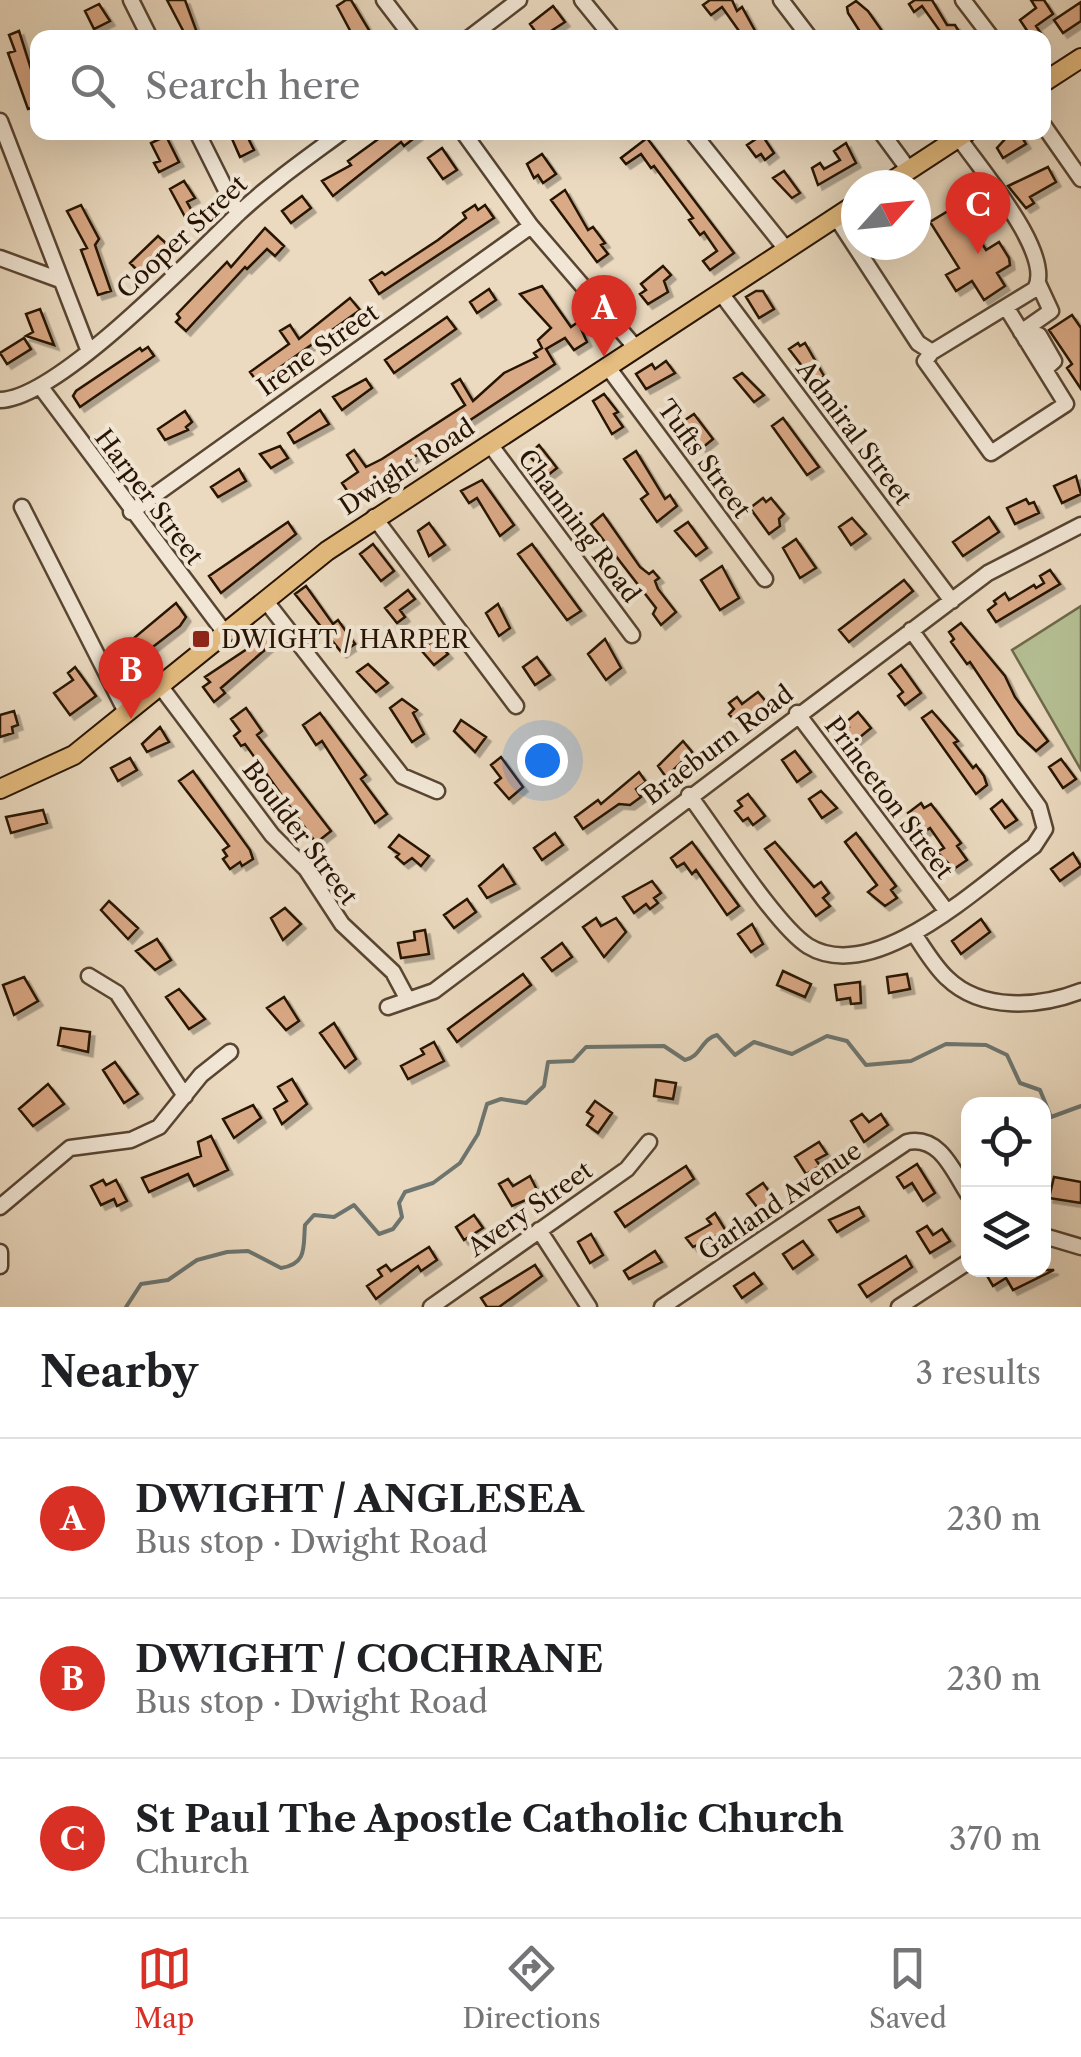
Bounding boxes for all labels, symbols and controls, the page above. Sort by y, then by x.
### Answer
search box [30,30,1051,140]
icon: search [65,58,120,113]
text: Search here [145,62,360,109]
street label: Cooper Street [110,169,254,305]
north arrow [841,170,931,260]
pin: C [946,172,1010,254]
pin: A [572,274,636,357]
street label: Irene Street [251,297,385,403]
street label: Admiral Street [789,354,918,511]
street label: Tufts Street [651,394,757,524]
street label: Dwight Road [334,412,480,522]
street label: Harper Street [88,423,210,571]
street label: Channing Road [511,443,647,609]
place label: DWIGHT / HARPER [221,624,471,655]
marker: DWIGHT / HARPER [190,628,212,650]
pin: B [98,636,164,719]
street label: Braeburn Road [637,678,799,812]
street label: Princeton Street [818,711,960,885]
your location [517,735,568,786]
street label: Boulder Street [236,755,364,911]
map controls [961,1097,1051,1277]
button: locate [961,1097,1051,1187]
street label: Garland Avenue [693,1135,867,1267]
street label: Avery Street [461,1155,598,1264]
button: layers [961,1187,1051,1277]
text: Nearby [40,1346,198,1398]
text: 3 results [915,1353,1041,1392]
text: DWIGHT / ANGLESEA [135,1475,584,1522]
text: A [60,1499,85,1538]
text: 230 m [946,1499,1041,1538]
text: Bus stop · Dwight Road [135,1522,488,1561]
text: DWIGHT / COCHRANE [135,1635,604,1682]
text: B [61,1659,84,1698]
text: 230 m [946,1659,1041,1698]
text: Bus stop · Dwight Road [135,1682,488,1721]
text: St Paul The Apostle Catholic Church [135,1795,844,1842]
text: C [60,1819,85,1858]
text: 370 m [949,1819,1041,1858]
text: Church [135,1842,249,1881]
tab: Map [134,1941,194,2035]
tab: Directions [462,1941,601,2035]
tab: Saved [869,1941,947,2035]

